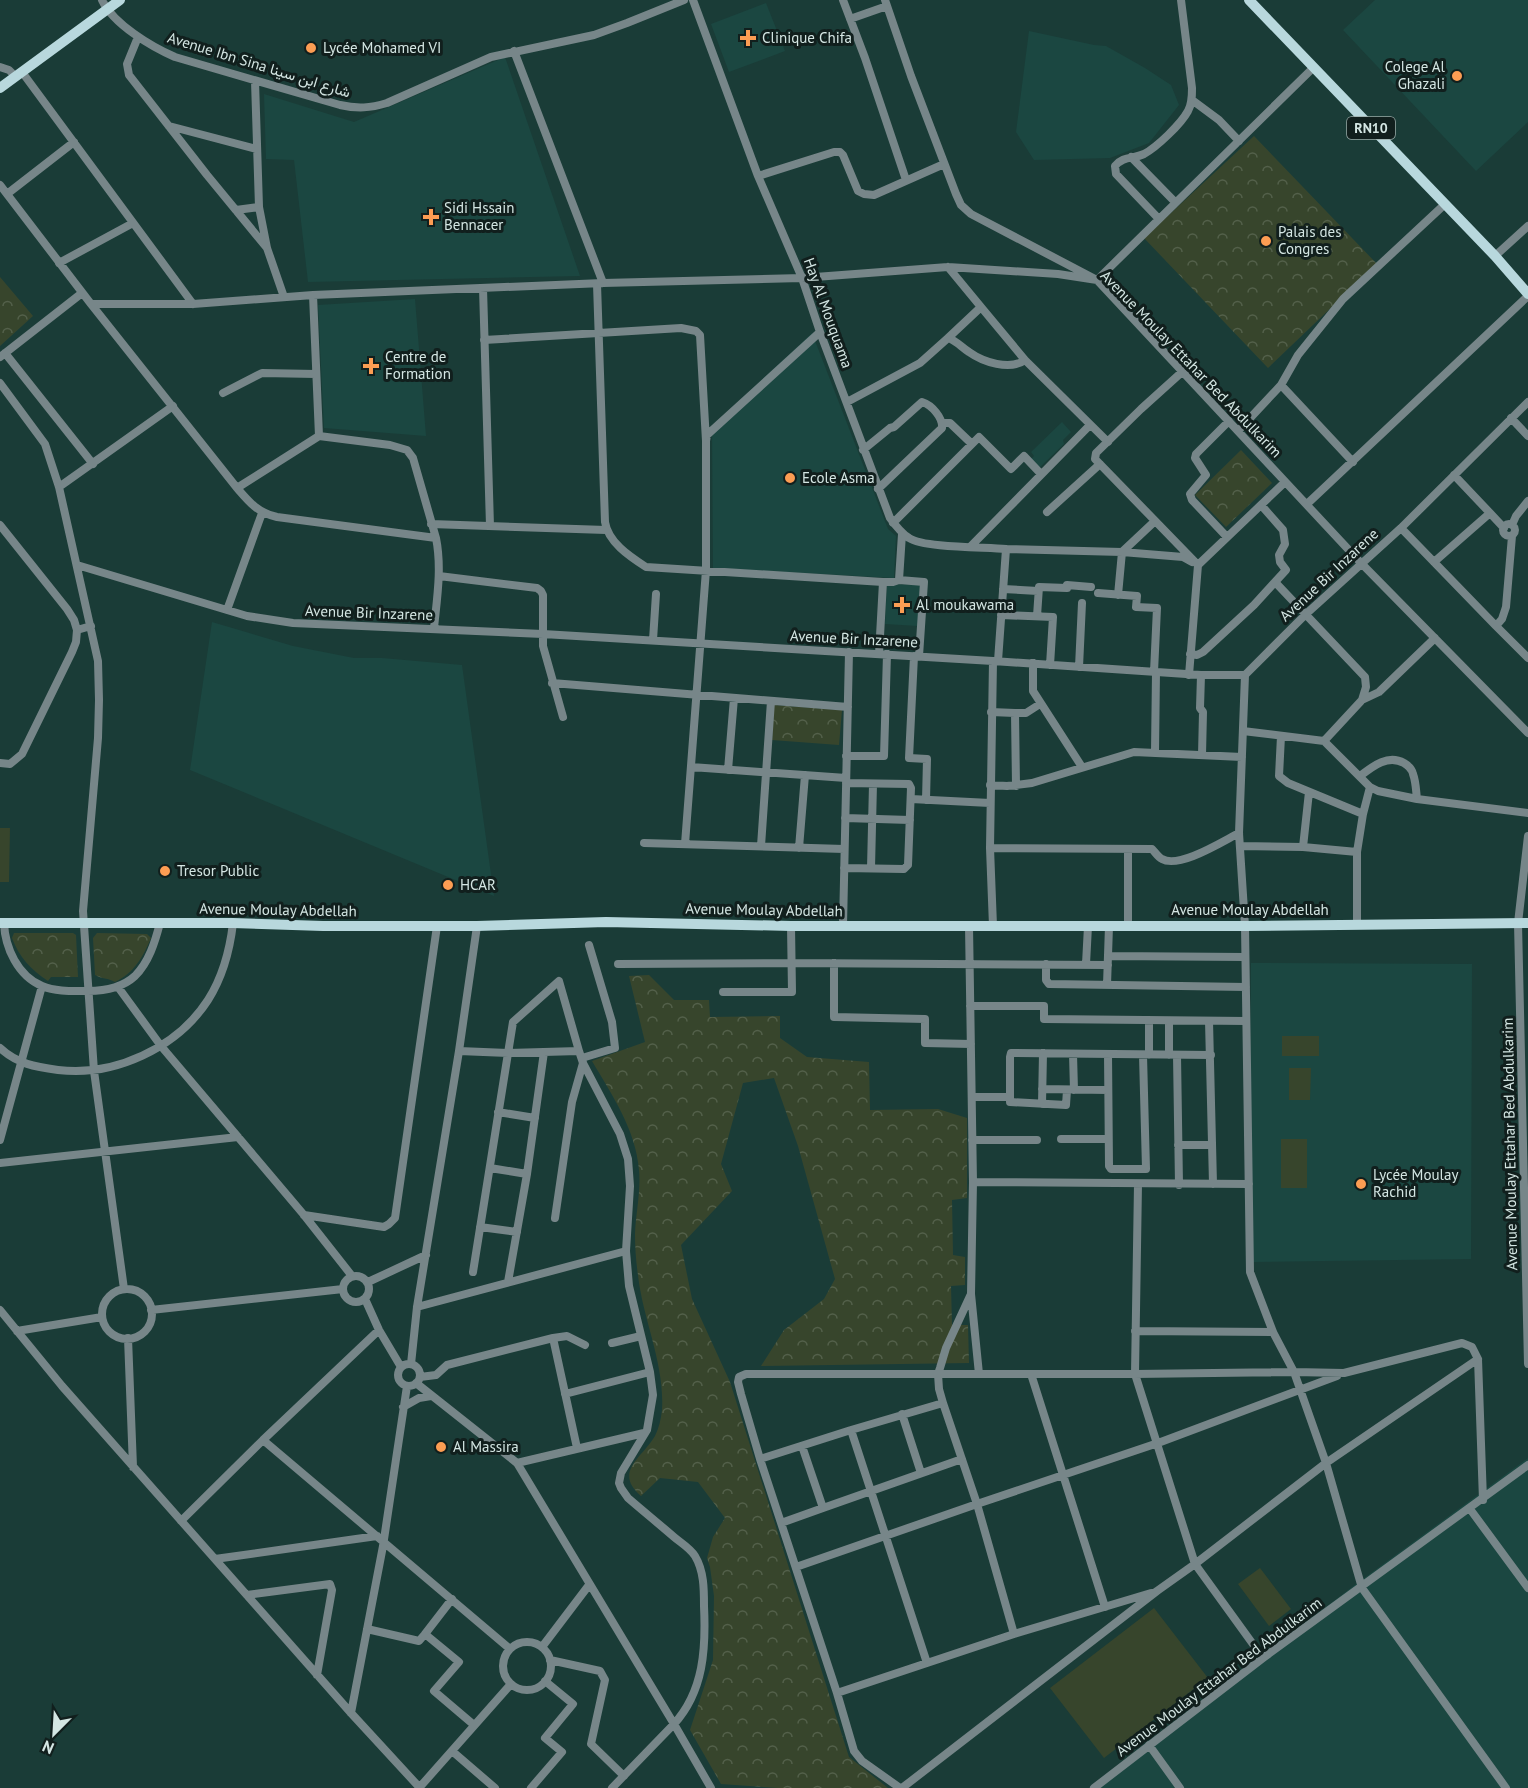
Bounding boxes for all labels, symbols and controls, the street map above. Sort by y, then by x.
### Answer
street label: Avenue Ibn Sina شارع ابن سينا [165,28,353,103]
place label: Clinique Chifa [762,28,852,47]
marker: Clinique Chifa [739,29,757,47]
place label: Lycée Mohamed VI [323,38,441,57]
marker: Lycée Mohamed VI [304,41,318,55]
place label: Colege Al Ghazali [1385,57,1446,93]
marker: Colege Al Ghazali [1450,69,1464,83]
road number: RN10 [1347,117,1395,139]
place label: Sidi Hssain Bennacer [444,198,514,234]
marker: Sidi Hssain Bennacer [422,208,440,226]
place label: Palais des Congres [1278,222,1341,258]
marker: Palais des Congres [1259,234,1273,248]
street label: Hay Al Mouquama [800,255,857,371]
street label: Avenue Moulay Ettahar Bed Abdulkarim [1097,266,1286,461]
place label: Centre de Formation [385,347,451,383]
marker: Centre de Formation [362,357,380,375]
place label: Ecole Asma [802,468,875,487]
marker: Ecole Asma [783,471,797,485]
street label: Avenue Bir Inzarene [1275,524,1382,625]
place label: Al moukawama [916,595,1014,614]
marker: Al moukawama [893,596,911,614]
street label: Avenue Bir Inzarene [305,601,433,624]
street label: Avenue Bir Inzarene [790,626,918,651]
place label: Tresor Public [177,861,259,880]
marker: Tresor Public [158,864,172,878]
place label: HCAR [460,875,496,894]
marker: HCAR [441,878,455,892]
street label: Avenue Moulay Abdellah [199,899,357,920]
street label: Avenue Moulay Abdellah [685,899,843,920]
street label: Avenue Moulay Abdellah [1171,900,1329,919]
street label: Avenue Moulay Ettahar Bed Abdulkarim [1498,1017,1521,1271]
place label: Lycée Moulay Rachid [1373,1165,1458,1201]
marker: Lycée Moulay Rachid [1354,1177,1368,1191]
place label: Al Massira [453,1437,519,1456]
marker: Al Massira [434,1440,448,1454]
street label: Avenue Moulay Ettahar Bed Abdulkarim [1112,1593,1325,1760]
north arrow [24,1704,84,1764]
text: N [39,1736,57,1759]

